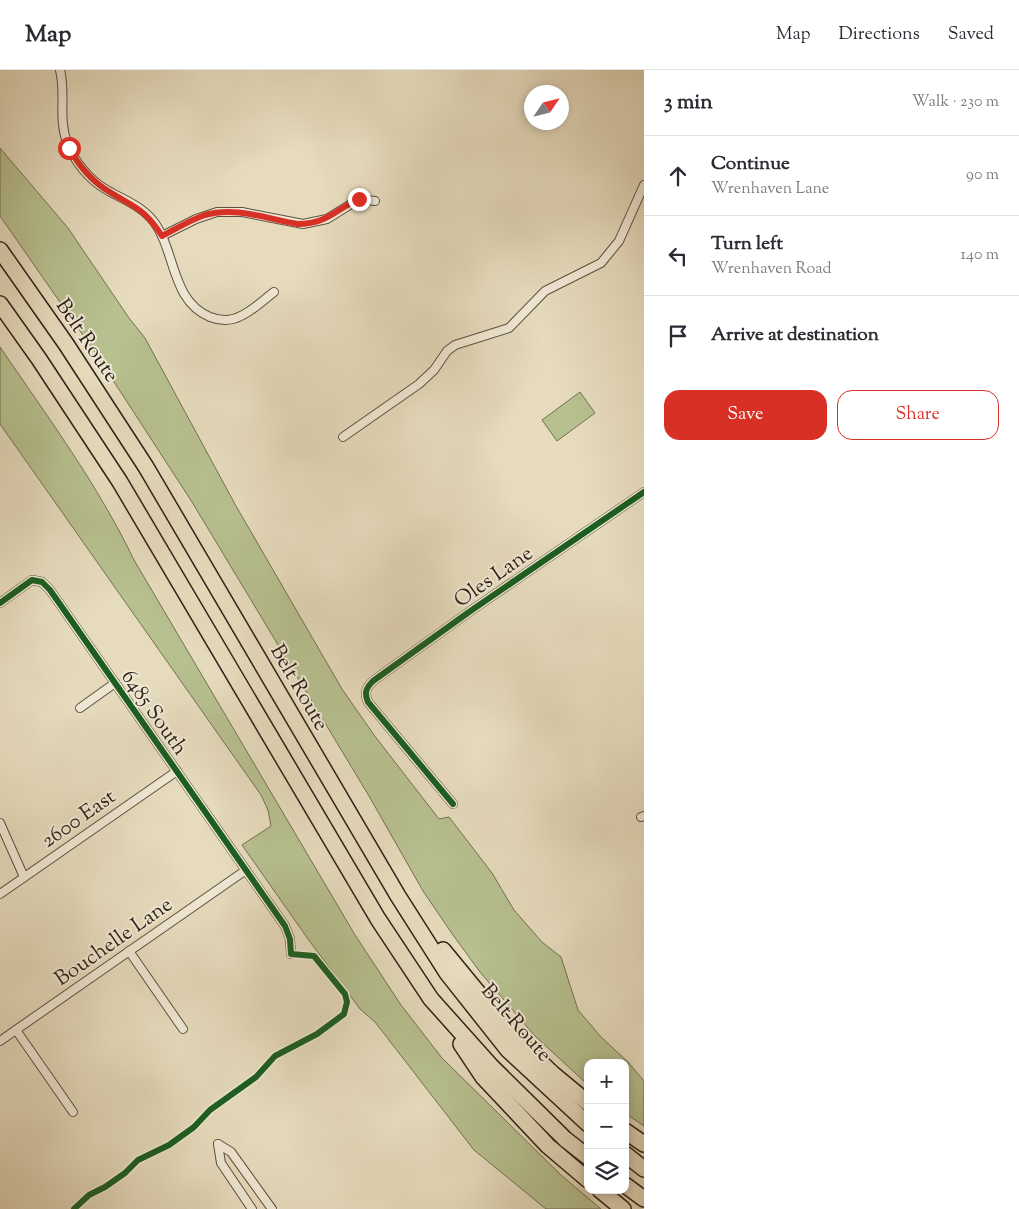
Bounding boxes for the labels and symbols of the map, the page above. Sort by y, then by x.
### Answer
north arrow [524,85,569,130]
route start [58,137,81,160]
route end [348,188,371,211]
street label: Belt Route [47,293,125,389]
street label: Oles Lane [449,539,540,616]
street label: Belt Route [261,639,335,737]
street label: 6485 South [113,664,194,762]
street label: 2600 East [36,783,122,856]
street label: Bouchelle Lane [49,891,179,995]
street label: Belt Route [473,978,558,1069]

